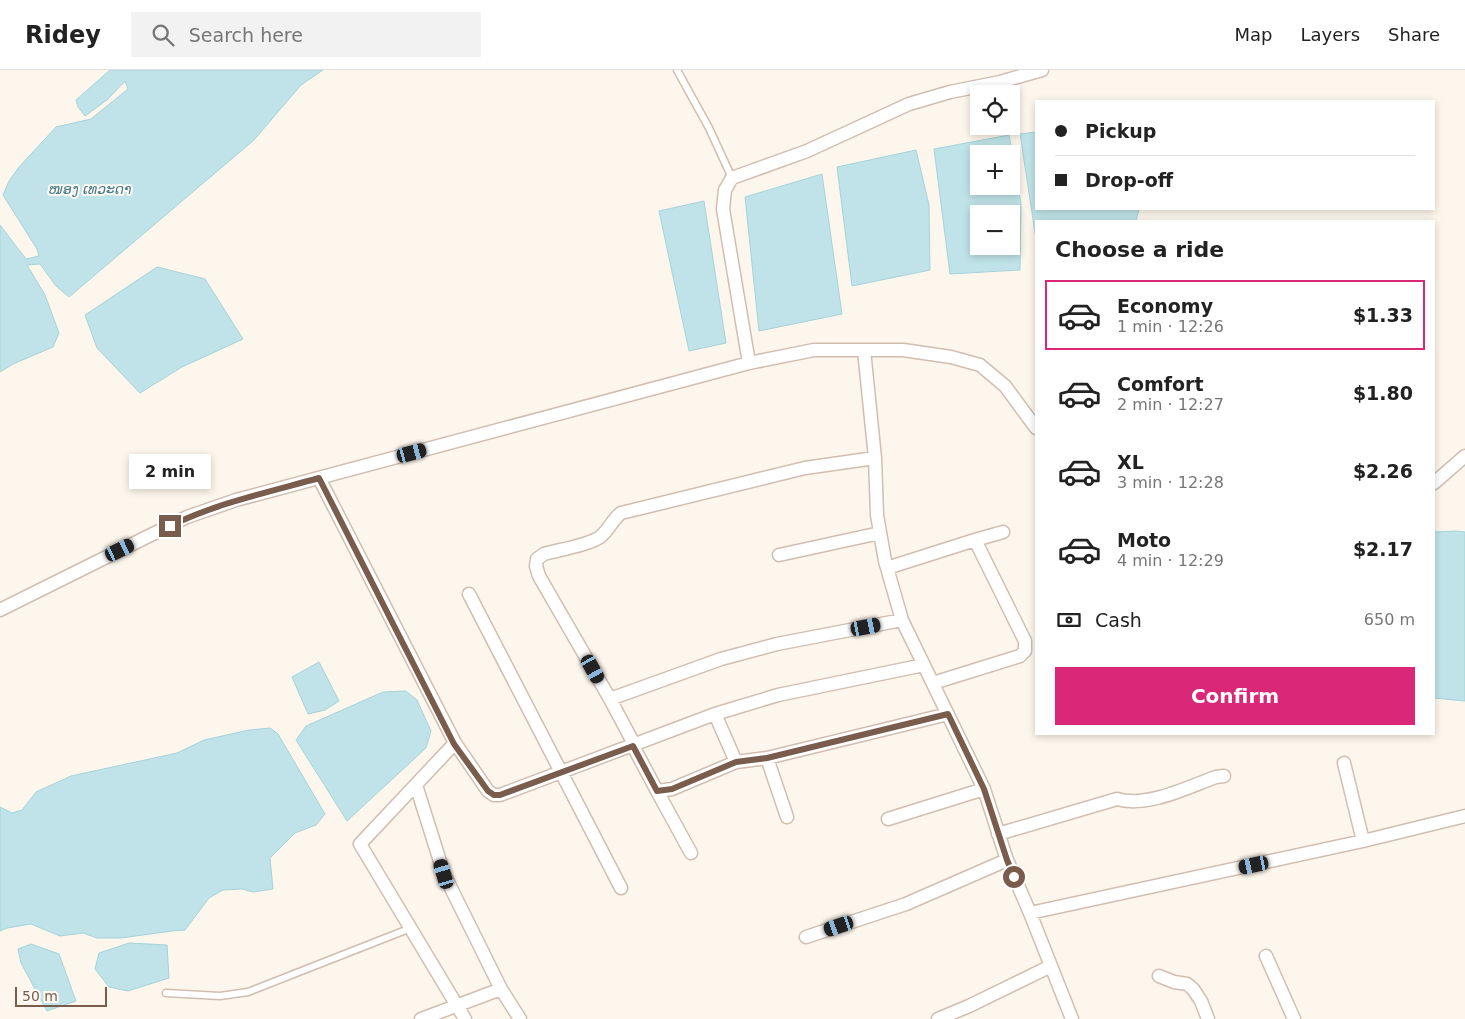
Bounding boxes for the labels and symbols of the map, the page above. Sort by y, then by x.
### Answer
water label: ໜອງ ເທວະດາ [49,181,132,197]
car [395,442,428,464]
callout: 2 min [129,454,211,488]
route end [159,515,181,537]
car [103,537,136,563]
car [849,617,882,637]
car [579,652,606,686]
car [1237,855,1270,875]
car [432,857,455,891]
route start [1003,866,1025,888]
car [822,914,855,938]
scale bar [15,984,108,1007]

